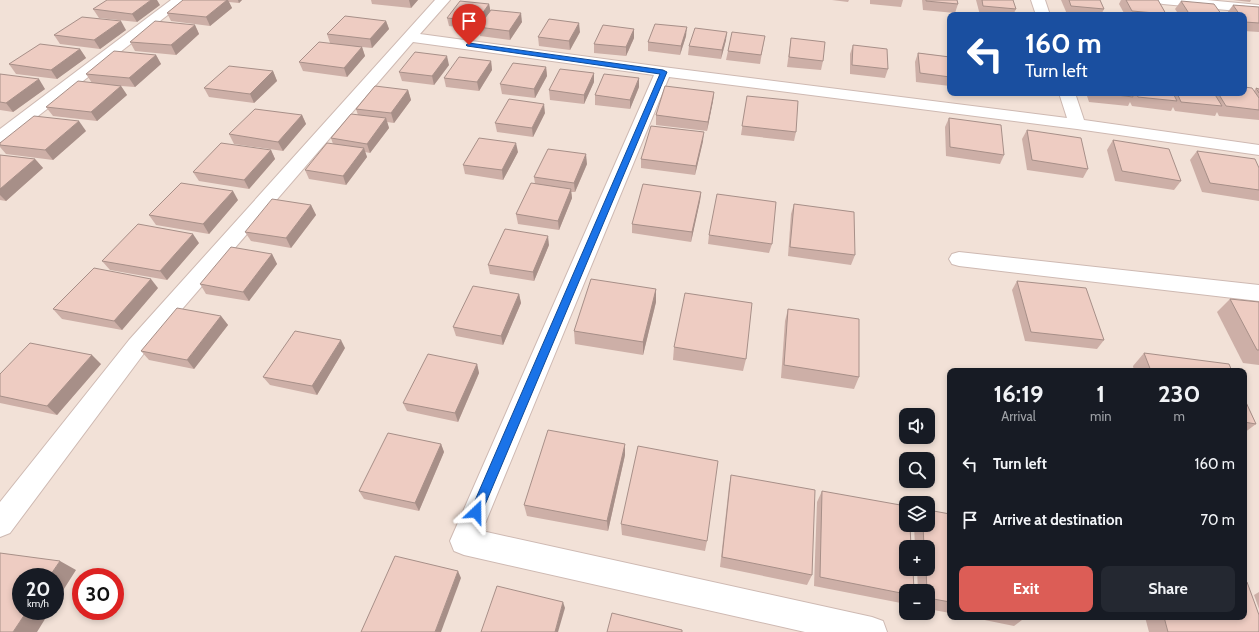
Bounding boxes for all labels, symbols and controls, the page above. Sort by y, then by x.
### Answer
pin [452,4,486,45]
icon: arrive [458,10,480,32]
text: 160 m [1025,26,1101,60]
icon: left [959,28,1011,80]
text: Turn left [1025,60,1088,82]
text: 16:19 [993,379,1044,408]
text: 1 [1096,379,1105,408]
text: 230 [1158,379,1201,408]
map controls [899,408,935,620]
button: sound [899,408,935,444]
text: Arrival [1001,408,1036,424]
text: min [1090,408,1111,424]
text: m [1174,408,1185,424]
button: search [899,452,935,488]
icon: left [959,453,981,475]
text: Turn left [993,455,1047,473]
text: 160 m [1195,455,1235,473]
position arrow [455,491,497,533]
button: layers [899,496,935,532]
icon: arrive [959,509,981,531]
text: Arrive at destination [993,511,1123,529]
text: 70 m [1201,511,1235,529]
button: + [899,540,935,576]
button: Exit [959,566,1093,612]
button: Share [1101,566,1235,612]
speed limit sign: 30 [72,568,124,620]
text: 20 [26,577,50,601]
button: − [899,584,935,620]
text: km/h [27,597,49,610]

